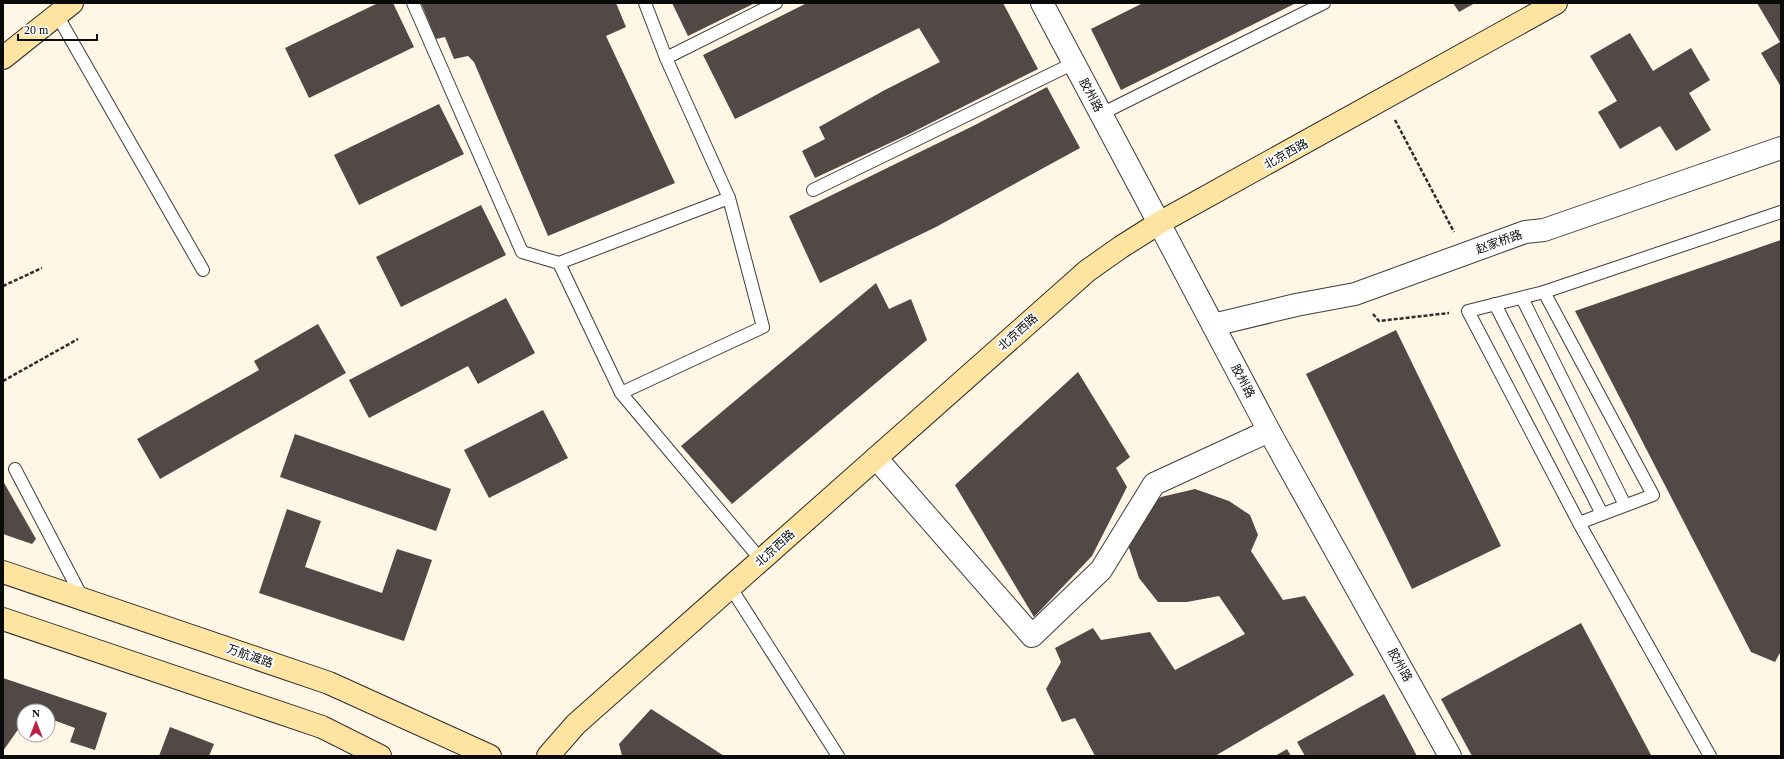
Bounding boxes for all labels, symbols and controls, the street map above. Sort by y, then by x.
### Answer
scale bar [18,16,97,42]
text: 20 m [24,23,49,37]
street label: 胶州路 [1076,76,1106,114]
street label: 北京西路 [1262,136,1310,172]
street label: 赵家桥路 [1474,227,1524,257]
street label: 北京西路 [995,311,1041,353]
street label: 胶州路 [1228,362,1258,400]
street label: 北京西路 [752,527,798,569]
street label: 万航渡路 [225,642,275,670]
street label: 胶州路 [1385,646,1415,684]
north arrow [16,703,56,743]
text: N [32,707,40,719]

